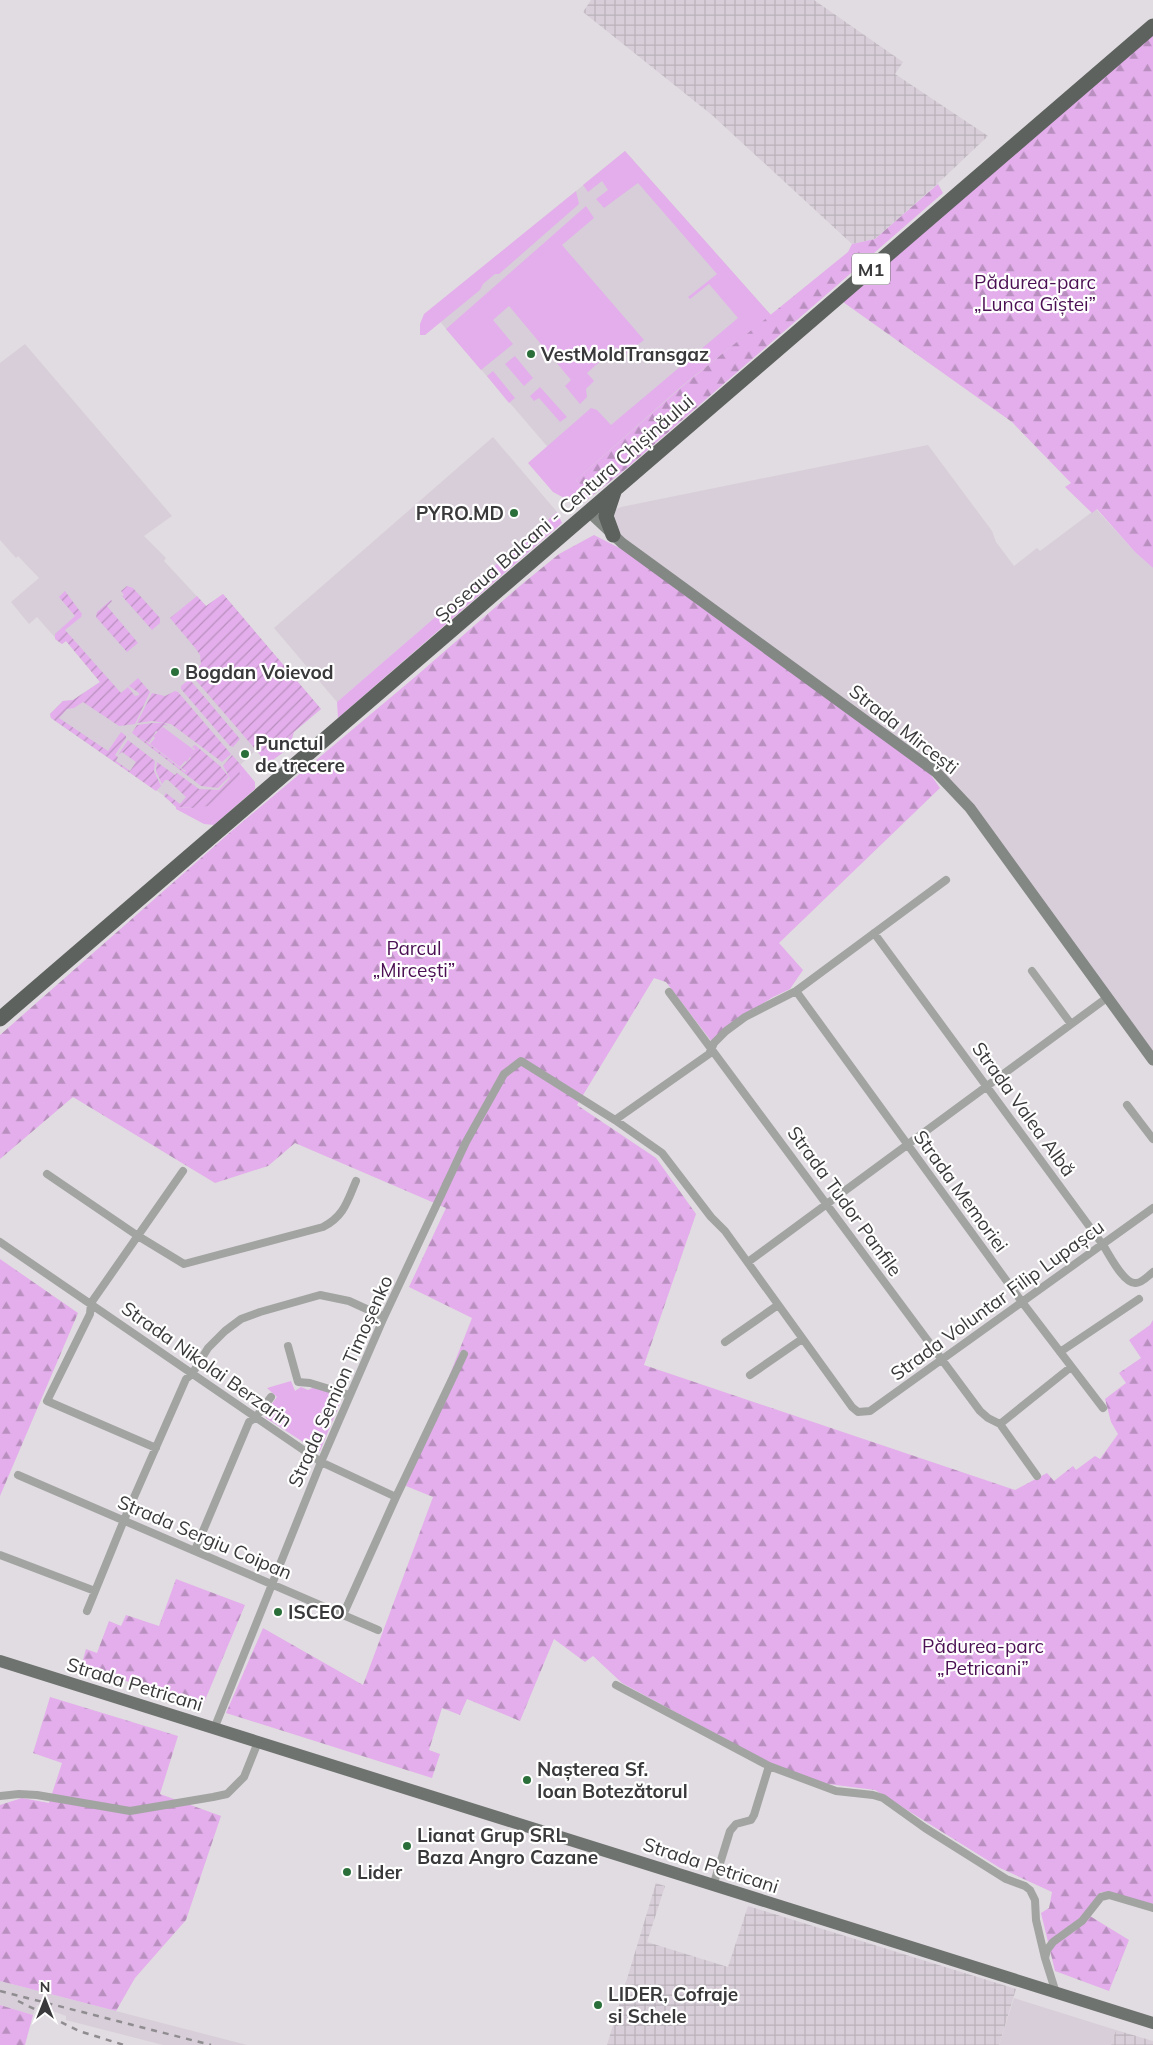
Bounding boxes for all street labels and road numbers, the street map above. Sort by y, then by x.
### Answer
road number: M1 [852,253,890,284]
street label: Șoseaua Balcani - Centura Chișinăului [430,389,699,628]
street label: Strada Mircești [844,679,963,780]
street label: Strada Valea Albă [967,1037,1081,1181]
street label: Strada Tudor Panfile [782,1121,908,1281]
street label: Strada Memoriei [909,1125,1013,1257]
street label: Strada Voluntar Filip Lupașcu [885,1214,1109,1386]
street label: Strada Semion Timoșenko [282,1271,399,1491]
street label: Strada Nikolai Berzarin [117,1296,297,1432]
street label: Strada Sergiu Coipan [114,1489,296,1585]
street label: Strada Petricani [64,1652,206,1716]
street label: Strada Petricani [640,1832,782,1898]

